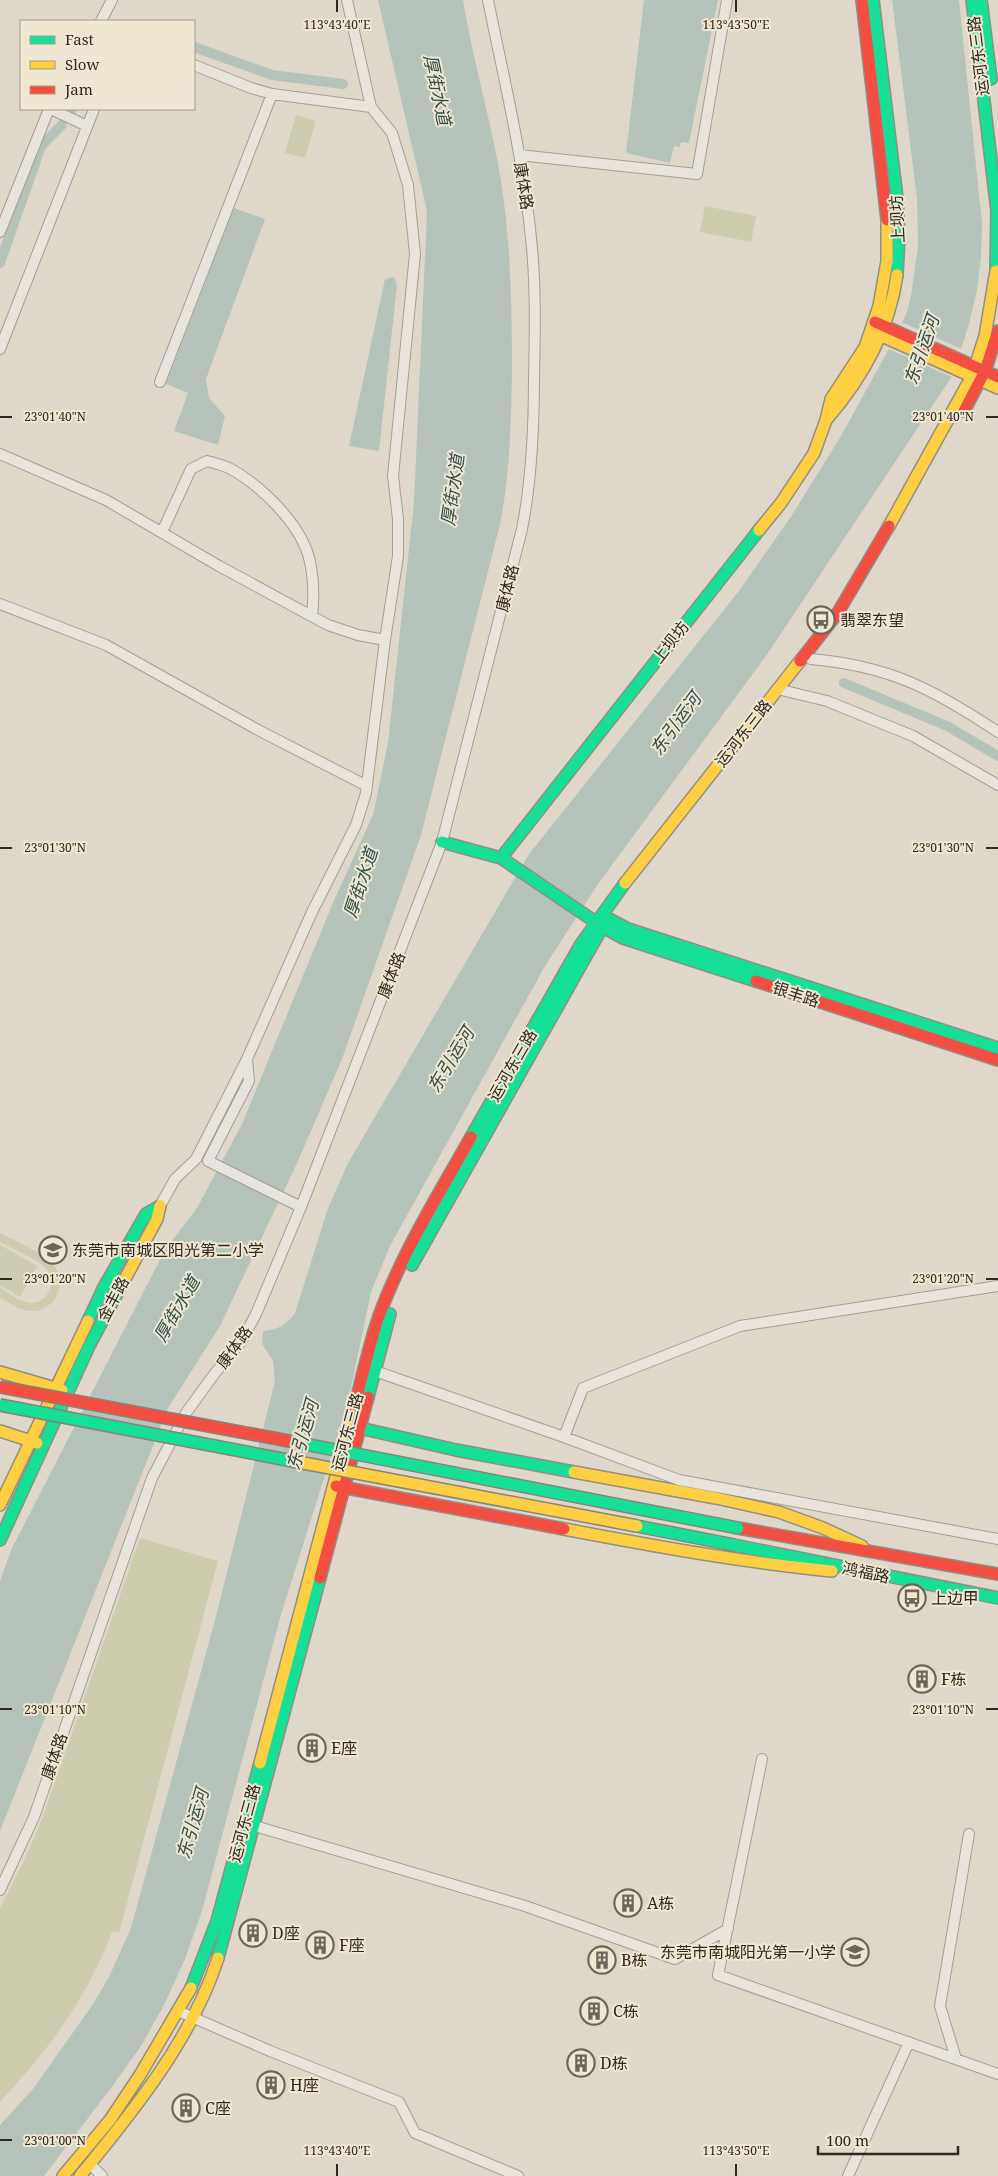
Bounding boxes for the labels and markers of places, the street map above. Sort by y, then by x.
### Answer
bus stop icon: 翡翠东望 [806,605,836,635]
place label: 翡翠东望 [840,609,904,631]
school or university icon: 东莞市南城区阳光第二小学 [38,1235,68,1265]
place label: 东莞市南城区阳光第二小学 [72,1239,264,1261]
bus stop icon: 上边甲 [897,1583,927,1613]
place label: 上边甲 [931,1587,979,1609]
building icon: F栋 [907,1664,937,1694]
place label: F栋 [941,1668,966,1690]
building icon: E座 [297,1733,327,1763]
place label: E座 [331,1737,357,1759]
building icon: A栋 [613,1888,643,1918]
place label: A栋 [647,1892,674,1914]
building icon: D座 [238,1918,268,1948]
place label: D座 [272,1922,300,1944]
building icon: F座 [305,1930,335,1960]
place label: F座 [339,1934,364,1956]
school or university icon: 东莞市南城阳光第一小学 [840,1937,870,1967]
place label: 东莞市南城阳光第一小学 [660,1941,836,1963]
building icon: B栋 [587,1945,617,1975]
place label: B栋 [621,1949,647,1971]
building icon: C栋 [579,1996,609,2026]
place label: C栋 [613,2000,639,2022]
building icon: D栋 [566,2048,596,2078]
place label: D栋 [600,2052,628,2074]
building icon: H座 [256,2070,286,2100]
place label: H座 [290,2074,319,2096]
building icon: C座 [171,2093,201,2123]
place label: C座 [205,2097,231,2119]

